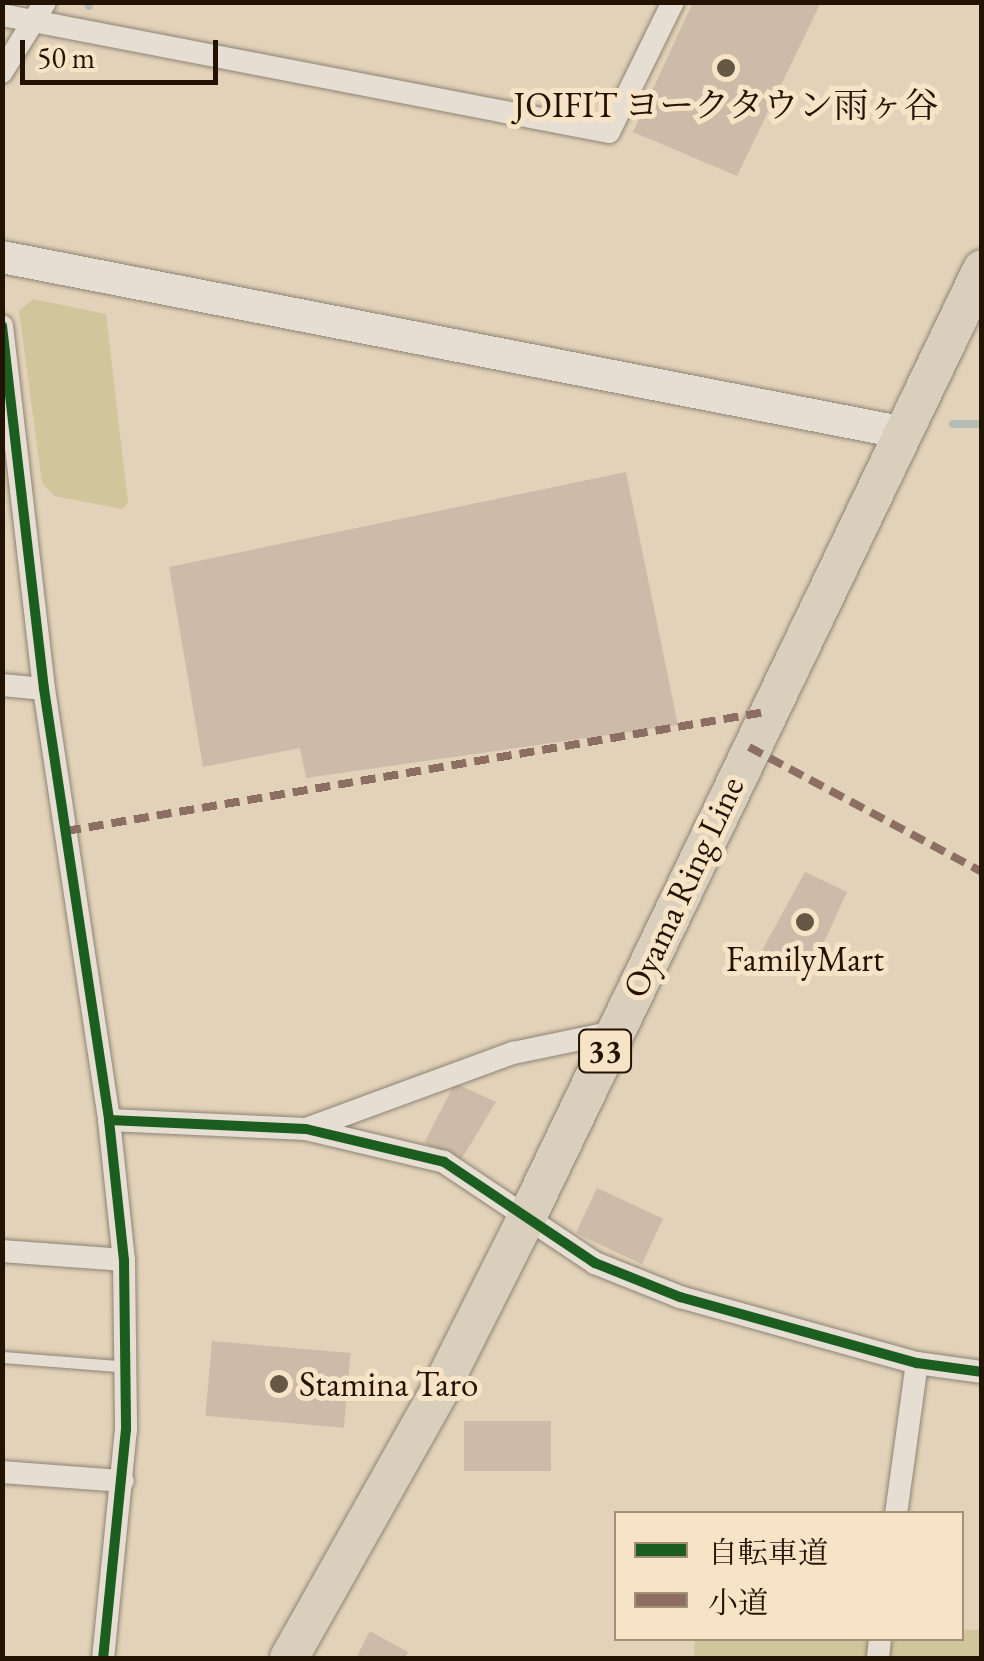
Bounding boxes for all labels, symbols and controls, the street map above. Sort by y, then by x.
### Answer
scale bar [25,20,222,82]
text: 50 m [37,38,95,77]
marker: JOIFIT ヨークタウン雨ヶ谷 [715,57,737,79]
place label: JOIFIT ヨークタウン雨ヶ谷 [513,84,939,126]
street label: Oyama Ring Line [613,770,753,1004]
marker: FamilyMart [794,911,816,933]
place label: FamilyMart [726,938,884,980]
road number: 33 [578,1024,632,1078]
place label: Stamina Taro [299,1363,478,1405]
marker: Stamina Taro [268,1373,290,1395]
legend [614,1511,964,1641]
text: 自転車道 [708,1533,828,1572]
text: 小道 [708,1583,768,1622]

